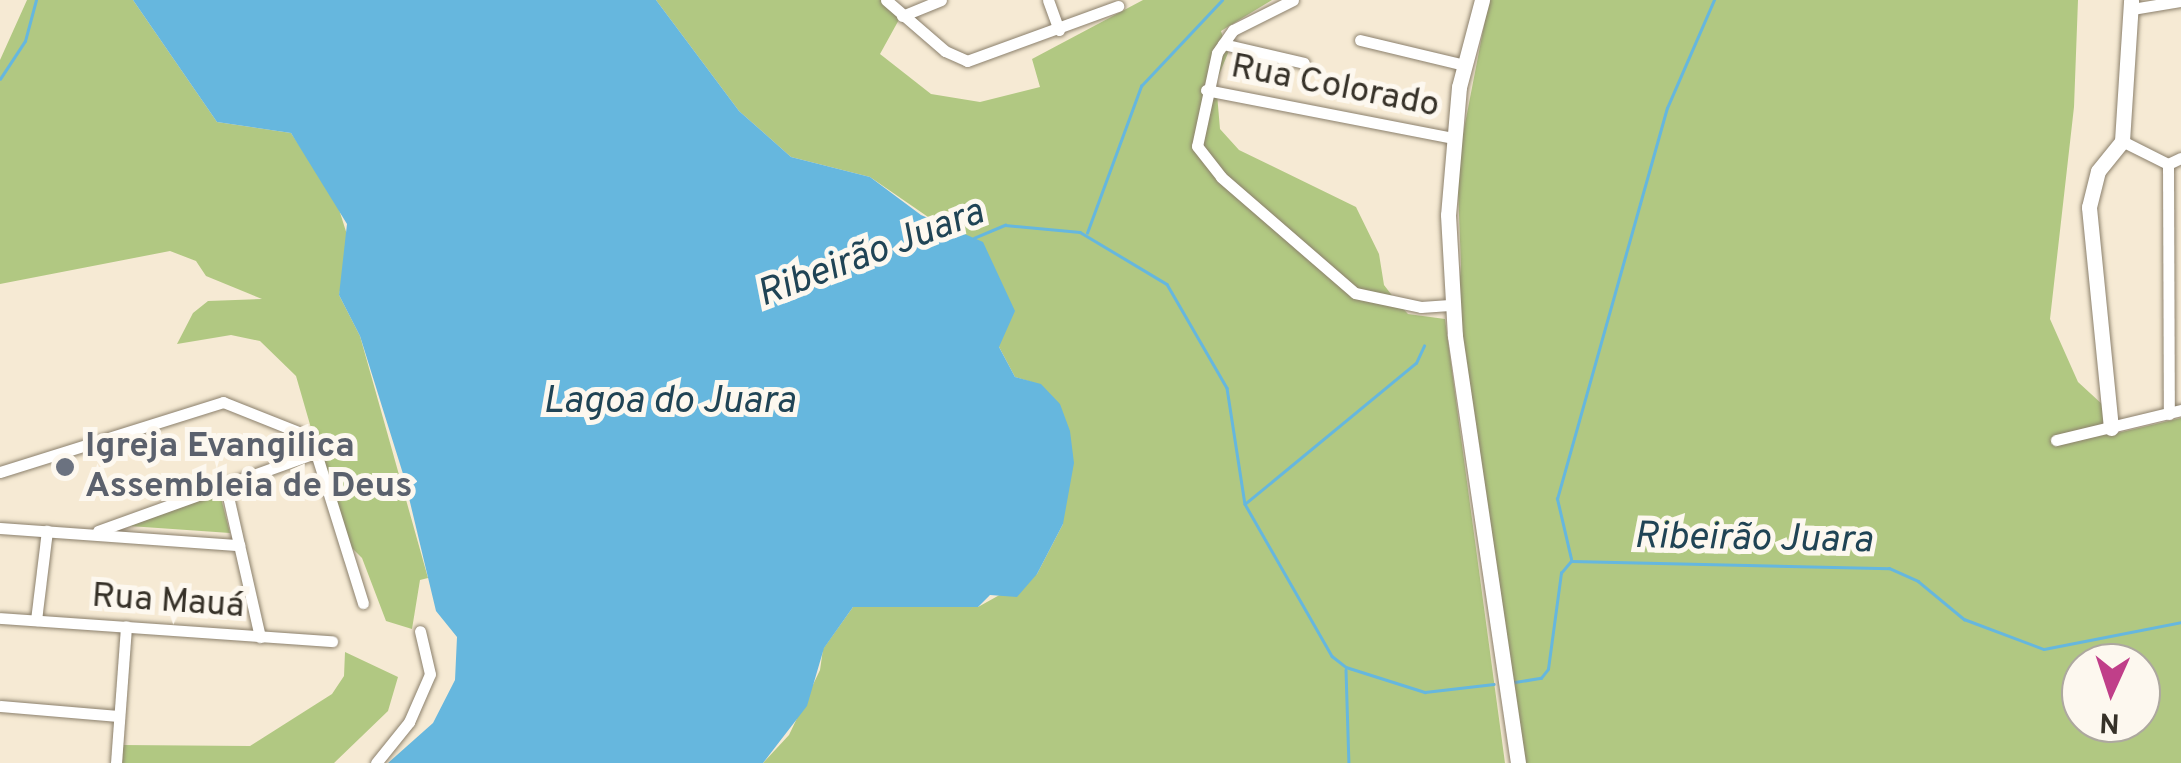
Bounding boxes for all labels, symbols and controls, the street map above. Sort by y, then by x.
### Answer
street label: Rua Colorado [1227,46,1443,128]
water label: Ribeirão Juara [751,191,991,319]
water label: Lagoa do Juara [543,380,795,426]
place label: Igreja Evangilica Assembleia de Deus [85,426,412,508]
marker: Igreja Evangilica Assembleia de Deus [54,456,76,478]
water label: Ribeirão Juara [1633,515,1873,565]
street label: Rua Mauá [90,576,246,628]
north arrow [2061,643,2161,743]
text: N [2099,702,2121,739]

